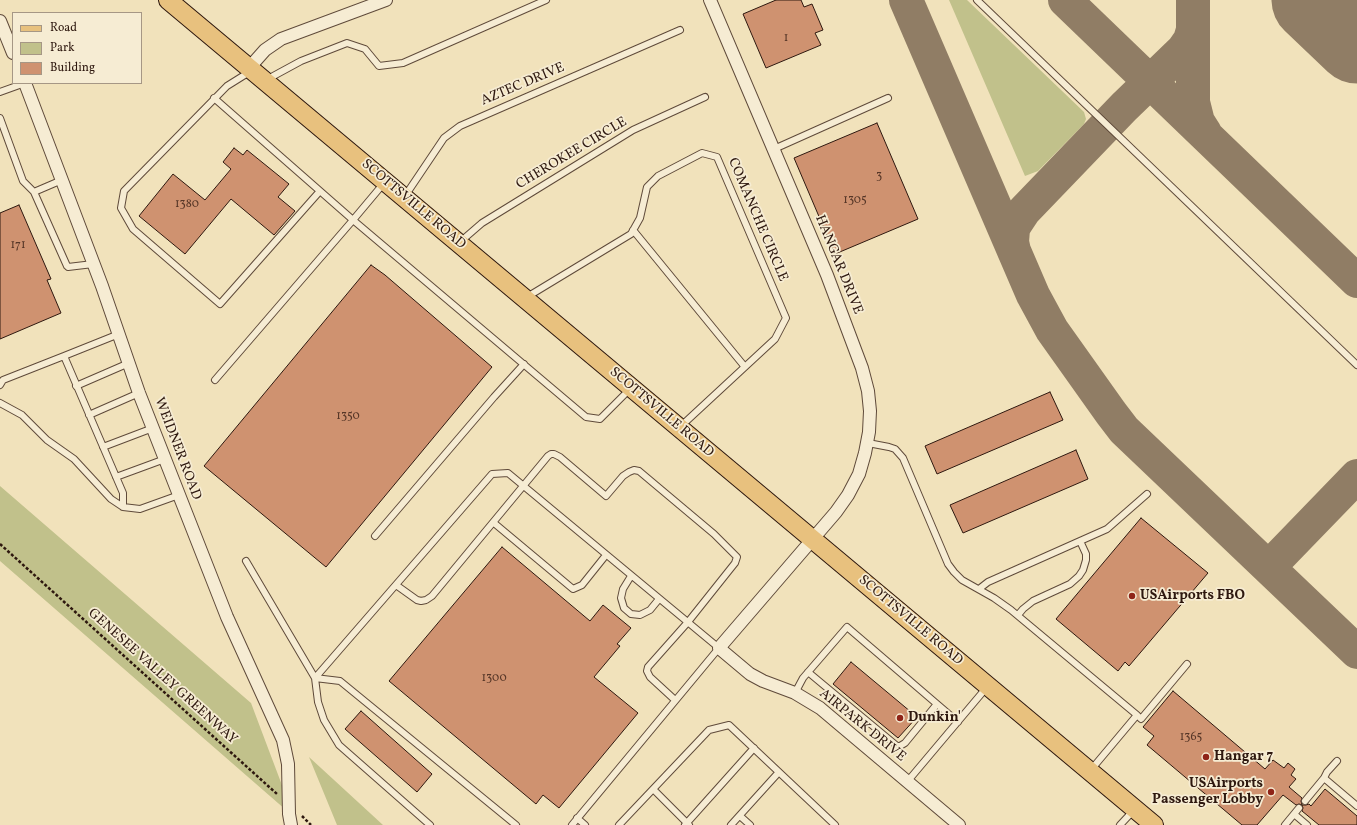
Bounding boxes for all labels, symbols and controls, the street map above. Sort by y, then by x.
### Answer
legend [12,12,142,84]
text: Road [50,20,77,36]
house number: 1 [784,32,788,46]
text: Park [50,40,75,56]
text: Building [50,60,95,76]
street label: AZTEC DRIVE [479,60,567,110]
street label: CHEROKEE CIRCLE [514,114,630,194]
street label: SCOTTSVILLE ROAD [357,156,469,254]
street label: COMANCHE CIRCLE [723,156,791,284]
house number: 3 [876,170,882,184]
house number: 1305 [843,194,867,208]
house number: 1380 [175,198,199,212]
street label: HANGAR DRIVE [810,213,866,317]
house number: 171 [10,239,26,253]
street label: SCOTTSVILLE ROAD [605,364,717,462]
street label: WEIDNER ROAD [150,395,204,503]
house number: 1350 [336,410,360,424]
street label: SCOTTSVILLE ROAD [854,572,966,670]
place label: USAirports FBO [1140,588,1245,604]
marker: USAirports FBO [1127,591,1137,601]
street label: GENESEE VALLEY GREENWAY [84,606,240,748]
house number: 1300 [481,672,507,686]
street label: AIRPARK DRIVE [815,686,909,766]
place label: Dunkin' [908,710,961,726]
marker: Dunkin' [895,713,905,723]
house number: 1365 [1180,731,1202,745]
place label: Hangar 7 [1214,749,1273,765]
marker: Hangar 7 [1201,752,1211,762]
place label: USAirports Passenger Lobby [1152,776,1263,808]
marker: USAirports Passenger Lobby [1266,787,1276,797]

